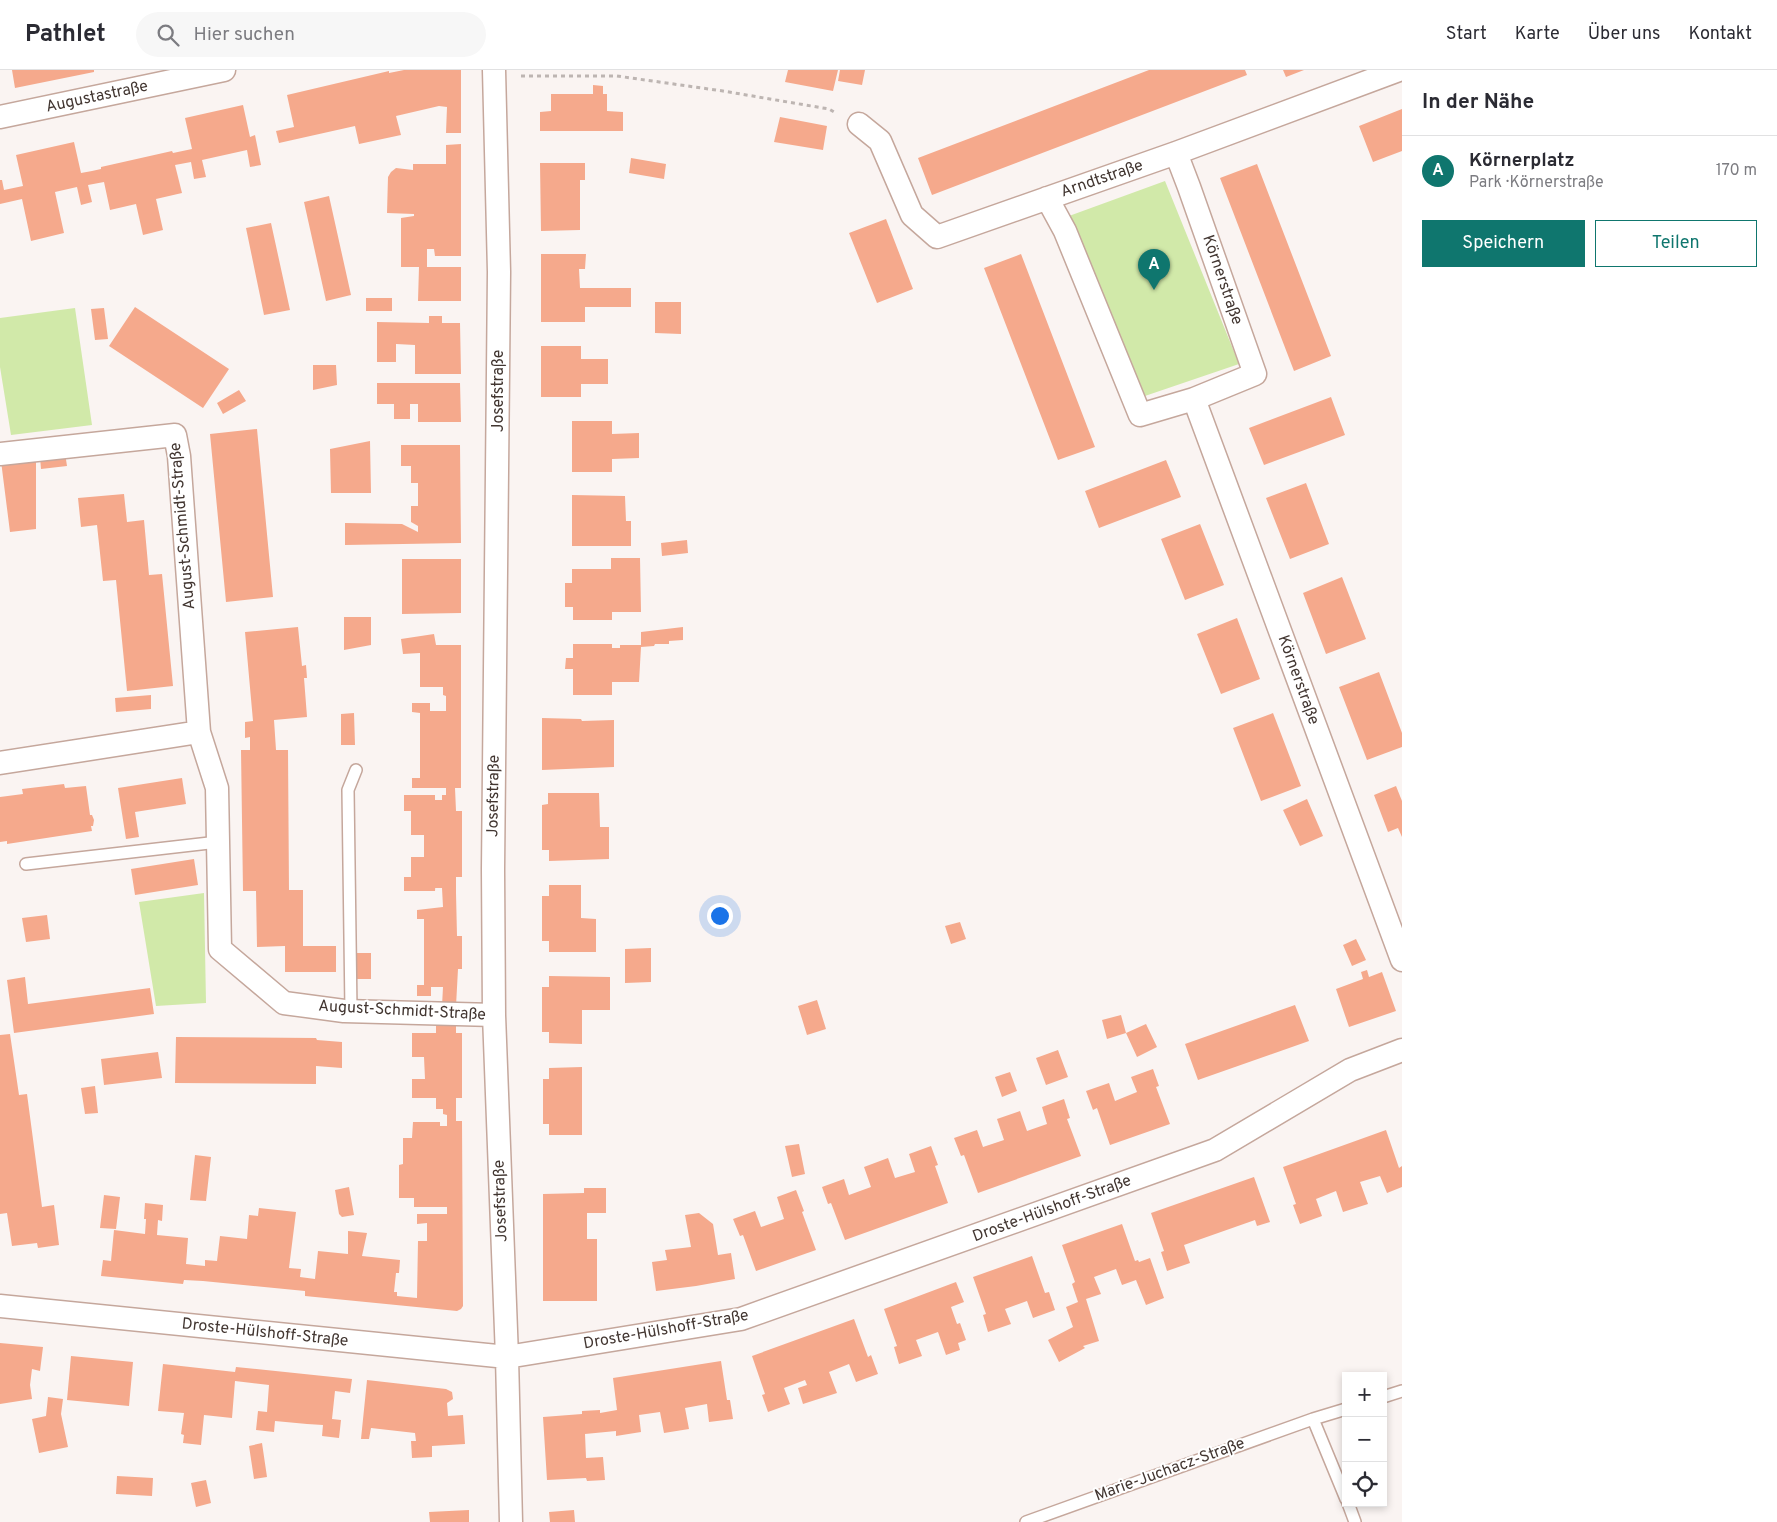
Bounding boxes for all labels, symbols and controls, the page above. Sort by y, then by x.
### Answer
search box [136,12,486,57]
text: Pathlet [25,20,106,50]
icon: search [154,21,182,49]
text: Hier suchen [194,23,295,47]
text: Start [1446,23,1487,46]
text: Karte [1515,23,1560,46]
text: Über uns [1588,23,1660,46]
text: Kontakt [1688,23,1752,46]
street label: Augustastraße [44,76,150,118]
text: In der Nähe [1422,89,1534,116]
text: Körnerplatz [1469,149,1575,173]
street label: Arndtstraße [1058,156,1146,202]
text: A [1432,161,1444,181]
text: 170 m [1716,161,1757,181]
text: Park · Körnerstraße [1469,173,1604,193]
button: Speichern [1422,220,1585,267]
button: Teilen [1595,220,1757,267]
street label: Körnerstraße [1197,232,1247,328]
pin: A [1138,249,1170,290]
street label: Josefstraße [489,350,509,432]
street label: August-Schmidt-Straße [166,442,200,610]
street label: Körnerstraße [1273,632,1323,728]
street label: Josefstraße [483,755,505,837]
your location [707,903,733,929]
street label: August-Schmidt-Straße [318,997,486,1025]
street label: Josefstraße [490,1159,512,1243]
street label: Droste-Hülshoff-Straße [970,1171,1134,1247]
street label: Droste-Hülshoff-Straße [582,1306,750,1354]
street label: Droste-Hülshoff-Straße [181,1314,349,1352]
map controls [1342,1372,1387,1507]
button: + [1342,1372,1387,1417]
button: − [1342,1417,1387,1462]
street label: Marie-Juchacz-Straße [1092,1434,1248,1506]
button: locate [1342,1462,1387,1507]

